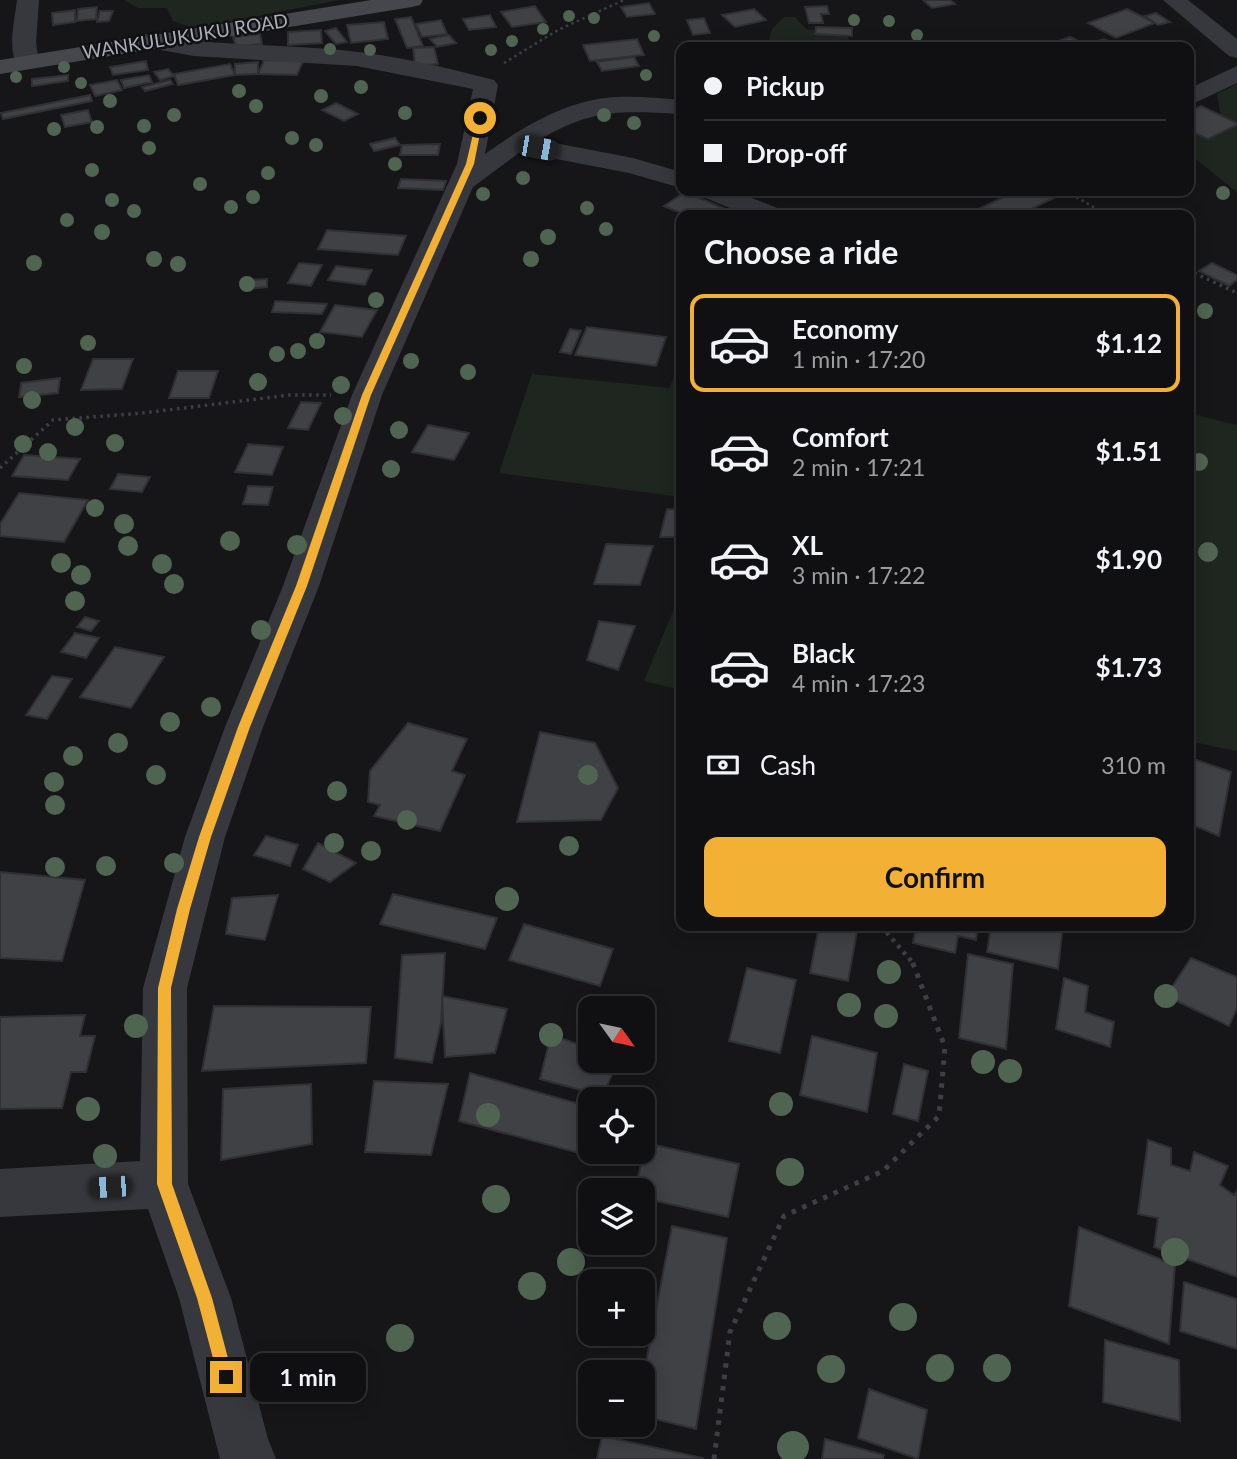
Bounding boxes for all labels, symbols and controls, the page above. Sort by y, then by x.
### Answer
street label: WANKULUKUKU ROAD [80,8,289,63]
text: Pickup [746,70,825,102]
route start [464,102,496,134]
car [516,134,561,162]
text: Drop-off [746,137,847,169]
text: Choose a ride [704,232,898,271]
icon: car [708,312,771,375]
text: Economy [792,313,898,345]
text: $1.12 [1096,327,1162,359]
text: 1 min · 17:20 [792,345,925,373]
icon: car [708,420,771,483]
text: Comfort [792,421,889,453]
text: $1.51 [1096,435,1162,467]
text: 2 min · 17:21 [792,453,925,481]
icon: car [708,528,771,591]
text: XL [792,529,823,561]
text: $1.90 [1096,543,1162,575]
text: 3 min · 17:22 [792,561,925,589]
icon: car [708,636,771,699]
text: Black [792,637,855,669]
text: $1.73 [1096,651,1162,683]
text: 4 min · 17:23 [792,669,925,697]
icon: cash [704,746,742,784]
text: Cash [760,749,816,781]
text: 310 m [1101,751,1166,779]
button: Confirm [704,837,1166,917]
north arrow [578,996,654,1073]
map controls [578,996,655,1437]
button: locate [578,1087,655,1164]
car [89,1175,132,1199]
button: layers [578,1178,655,1255]
button: + [578,1269,655,1346]
callout: 1 min [250,1352,366,1402]
button: − [578,1360,655,1437]
route end [210,1361,242,1393]
text: 1 min [279,1363,337,1391]

